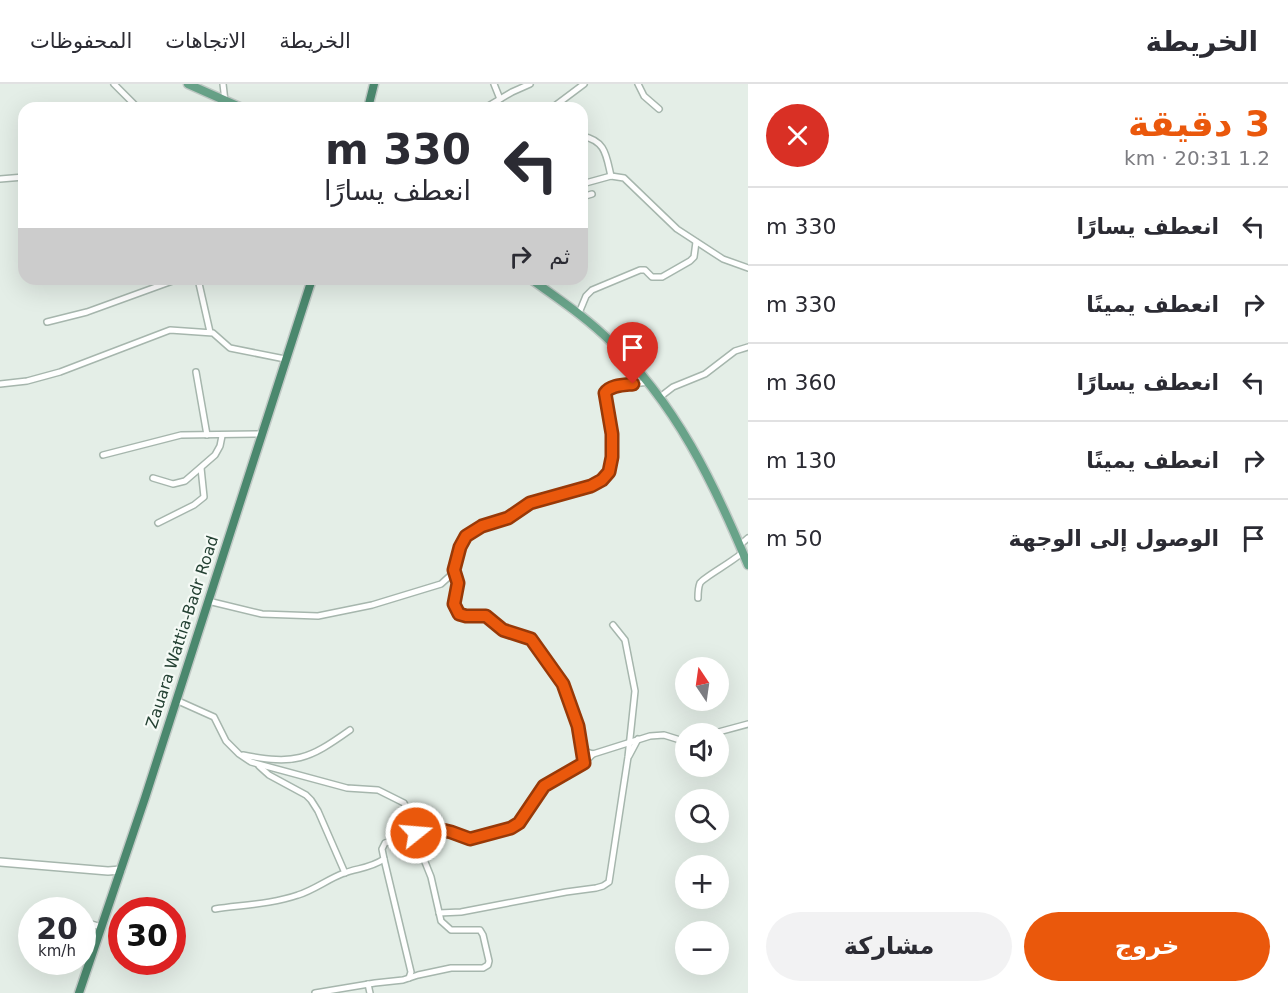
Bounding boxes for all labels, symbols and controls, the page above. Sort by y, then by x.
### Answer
text: الخريطة [1146,25,1258,58]
text: المحفوظات [30,29,132,53]
text: الاتجاهات [165,29,246,53]
text: الخريطة [279,29,351,53]
text: 3 دقيقة [1128,103,1270,144]
button: close [766,104,829,167]
text: 330 m [325,125,471,174]
icon: left [492,126,570,204]
text: 1.2 km · 20:31 [1124,146,1270,170]
text: انعطف يسارًا [324,175,471,206]
icon: left [1237,210,1270,243]
text: 330 m [766,214,836,239]
text: انعطف يسارًا [1076,214,1219,239]
icon: right [504,240,537,273]
text: ثم [549,244,570,269]
icon: right [1237,288,1270,321]
text: 330 m [766,292,836,317]
text: انعطف يمينًا [1086,292,1219,317]
pin [607,322,658,384]
icon: arrive [616,331,649,364]
icon: left [1237,366,1270,399]
text: 360 m [766,370,836,395]
text: انعطف يسارًا [1076,370,1219,395]
icon: right [1237,444,1270,477]
text: 130 m [766,448,836,473]
text: انعطف يمينًا [1086,448,1219,473]
icon: arrive [1237,522,1270,555]
text: 50 m [766,526,822,551]
text: الوصول إلى الوجهة [1009,526,1219,551]
street label: Zauara Wattia-Badr Road [142,533,222,731]
north arrow [675,657,729,711]
map controls [675,657,729,975]
button: sound [675,723,729,777]
button: search [675,789,729,843]
position arrow [384,801,448,865]
button: + [675,855,729,909]
speed limit sign: 30 [108,897,186,975]
text: 20 [36,911,78,946]
button: مشاركة [766,912,1012,981]
button: خروج [1024,912,1270,981]
button: − [675,921,729,975]
text: km/h [38,942,76,960]

